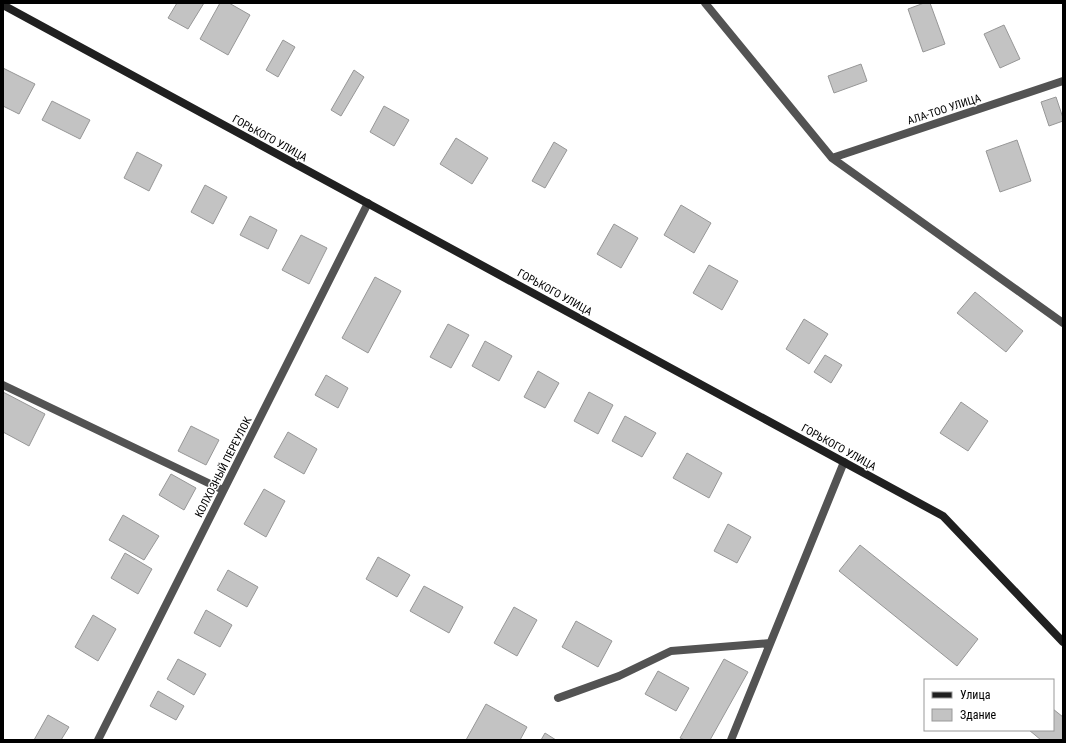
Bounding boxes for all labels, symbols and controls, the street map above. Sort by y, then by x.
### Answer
street label: АЛА-ТОО УЛИЦА [906,91,983,127]
street label: ГОРЬКОГО УЛИЦА [230,113,310,165]
street label: ГОРЬКОГО УЛИЦА [515,267,595,319]
street label: КОЛХОЗНЫЙ ПЕРЕУЛОК [192,414,255,520]
street label: ГОРЬКОГО УЛИЦА [799,422,879,474]
legend [924,679,1054,731]
text: Улица [960,688,991,702]
text: Здание [960,708,997,722]

